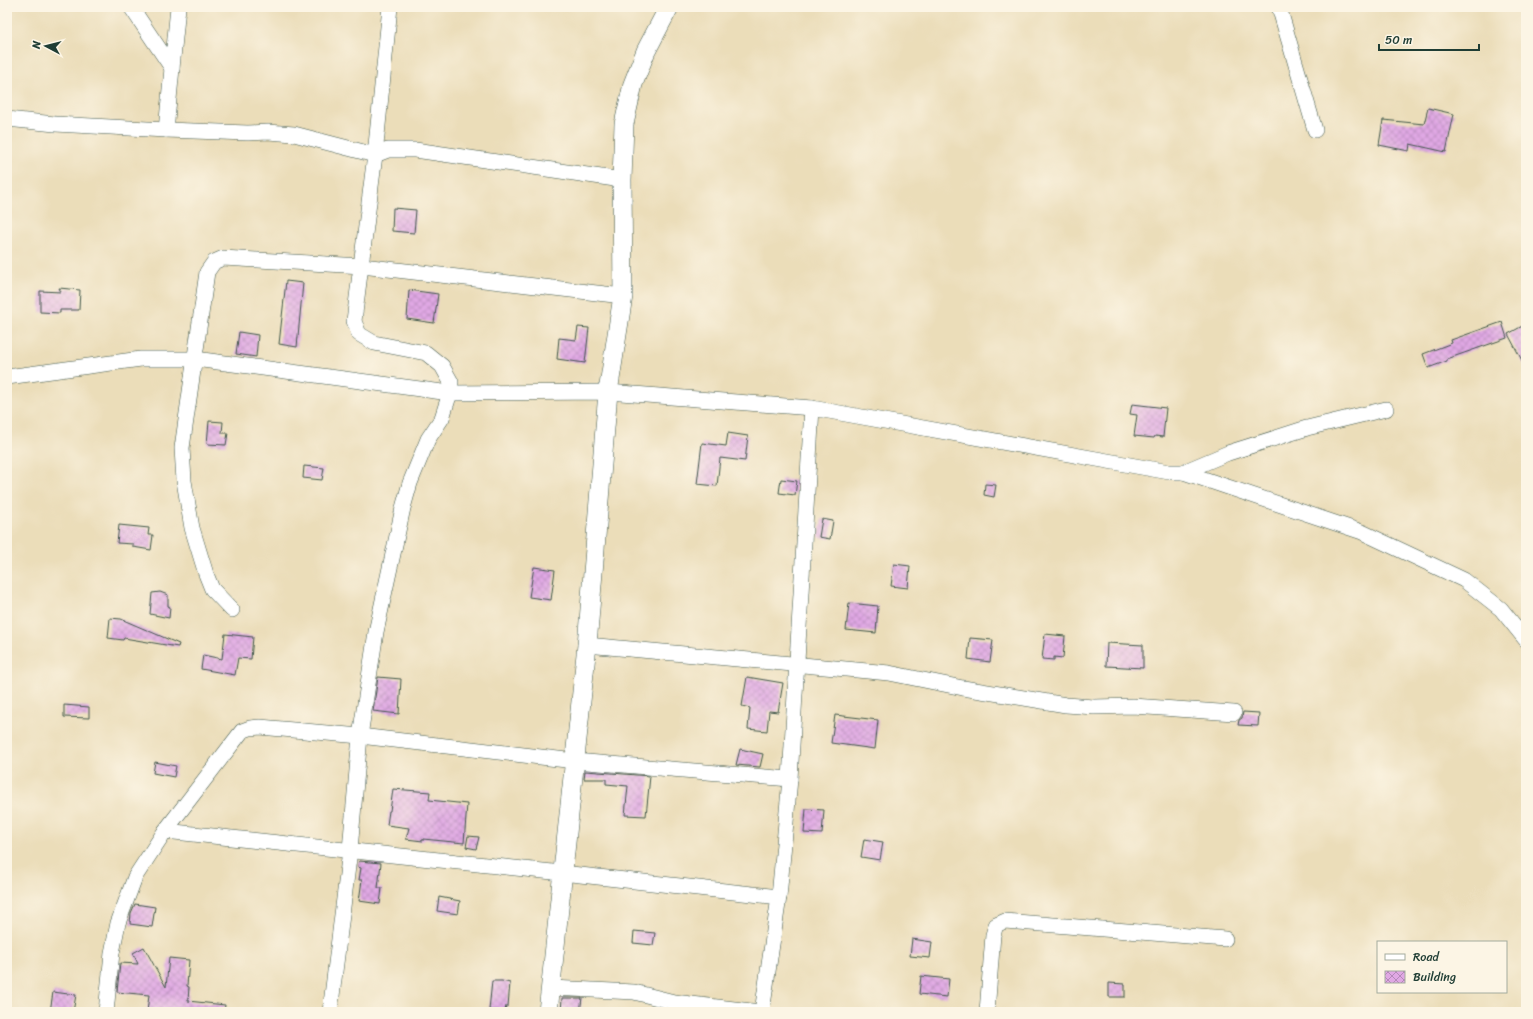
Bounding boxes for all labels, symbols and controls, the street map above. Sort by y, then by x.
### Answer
north arrow [26,26,66,66]
scale bar [1379,26,1479,52]
text: 50 m [1385,29,1412,51]
text: N [27,40,47,51]
legend [1377,941,1507,993]
text: Road [1413,946,1440,968]
text: Building [1413,966,1456,988]

